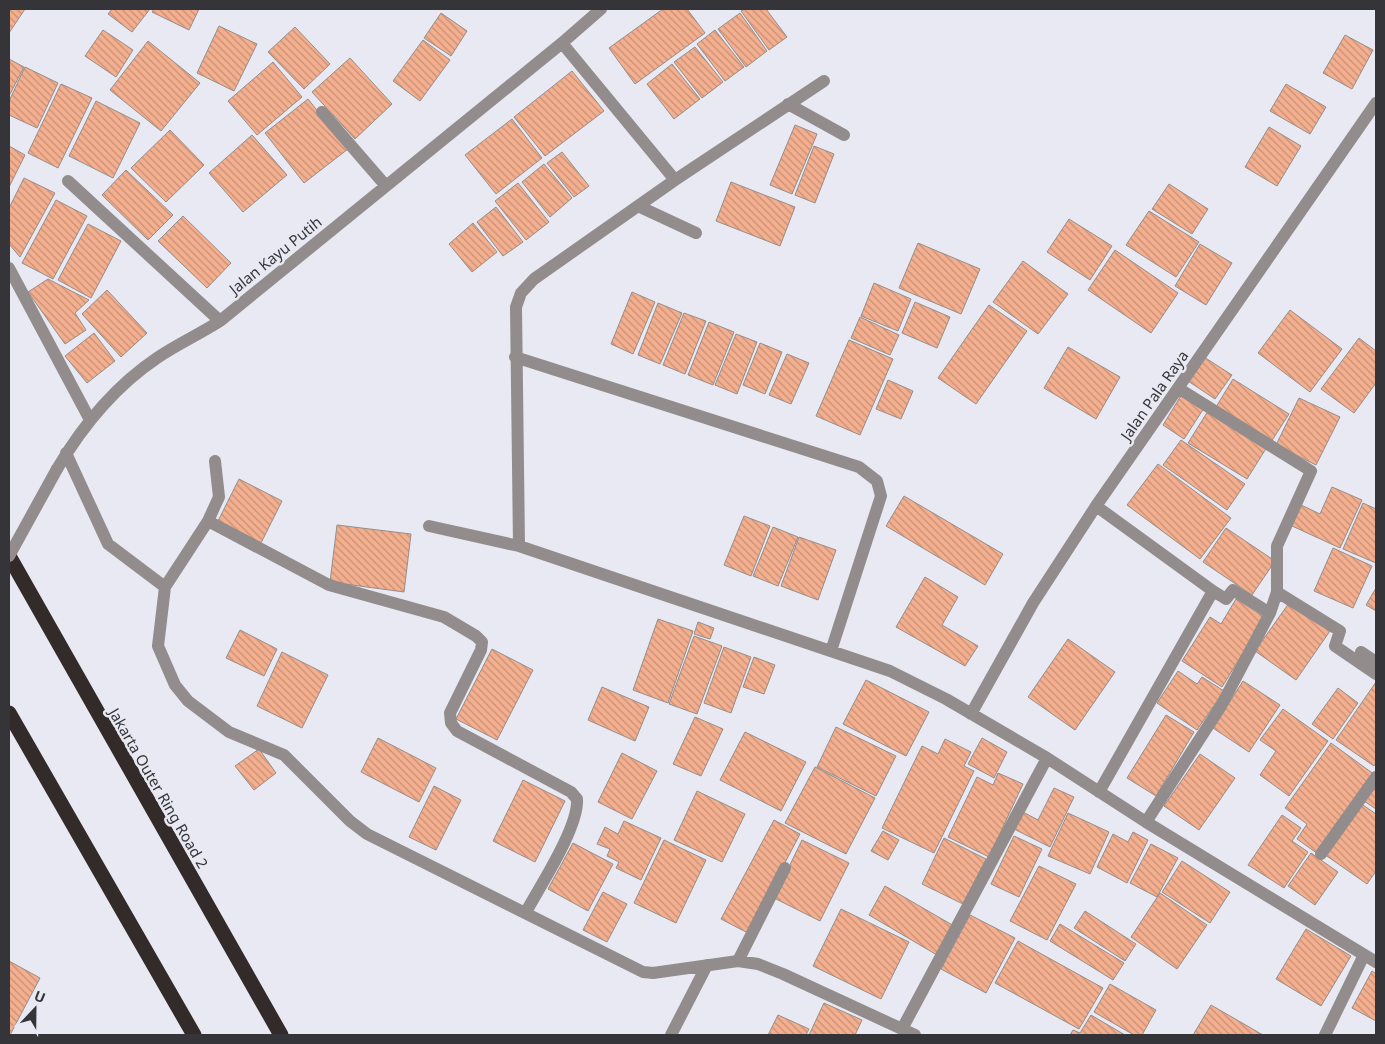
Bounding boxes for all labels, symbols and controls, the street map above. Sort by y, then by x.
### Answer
street label: Jalan Kayu Putih [223,212,325,300]
street label: Jalan Pala Raya [1114,346,1192,446]
street label: Jakarta Outer Ring Road 2 [104,702,213,872]
north arrow [10,984,60,1034]
text: U [32,986,49,1007]

